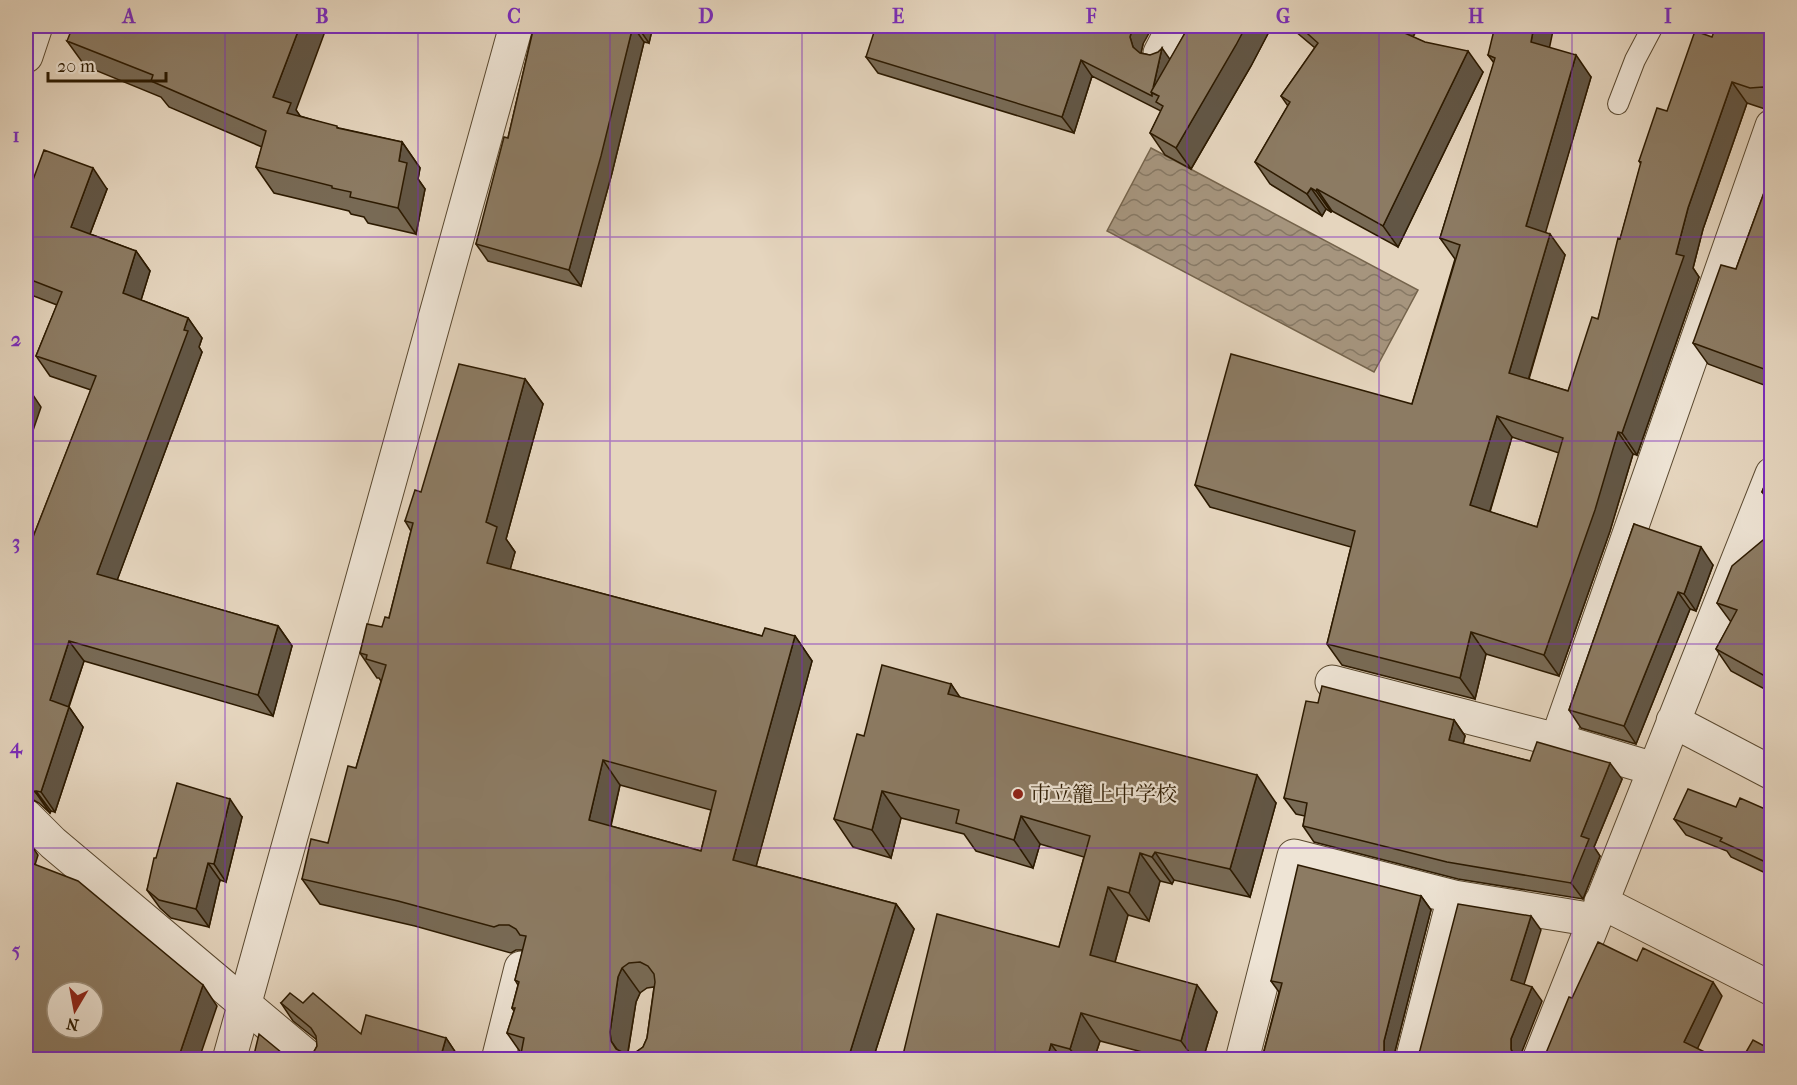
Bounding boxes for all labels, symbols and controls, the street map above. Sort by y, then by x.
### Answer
text: A [121,5,137,28]
text: B [315,5,329,28]
text: C [507,5,521,28]
text: D [698,5,714,28]
text: E [892,5,904,28]
text: F [1085,5,1097,28]
text: G [1276,5,1290,28]
text: H [1468,5,1484,28]
text: I [1664,5,1672,28]
scale bar [48,45,166,83]
text: 20 m [57,56,95,77]
text: 1 [12,124,20,147]
text: 2 [11,328,21,351]
text: 3 [12,531,20,554]
text: 4 [9,735,23,759]
place label: 市立籠上中学校 [1030,782,1177,806]
marker: 市立籠上中学校 [1011,787,1025,801]
text: 5 [12,939,21,962]
north arrow [45,980,105,1040]
text: N [64,1014,80,1035]

